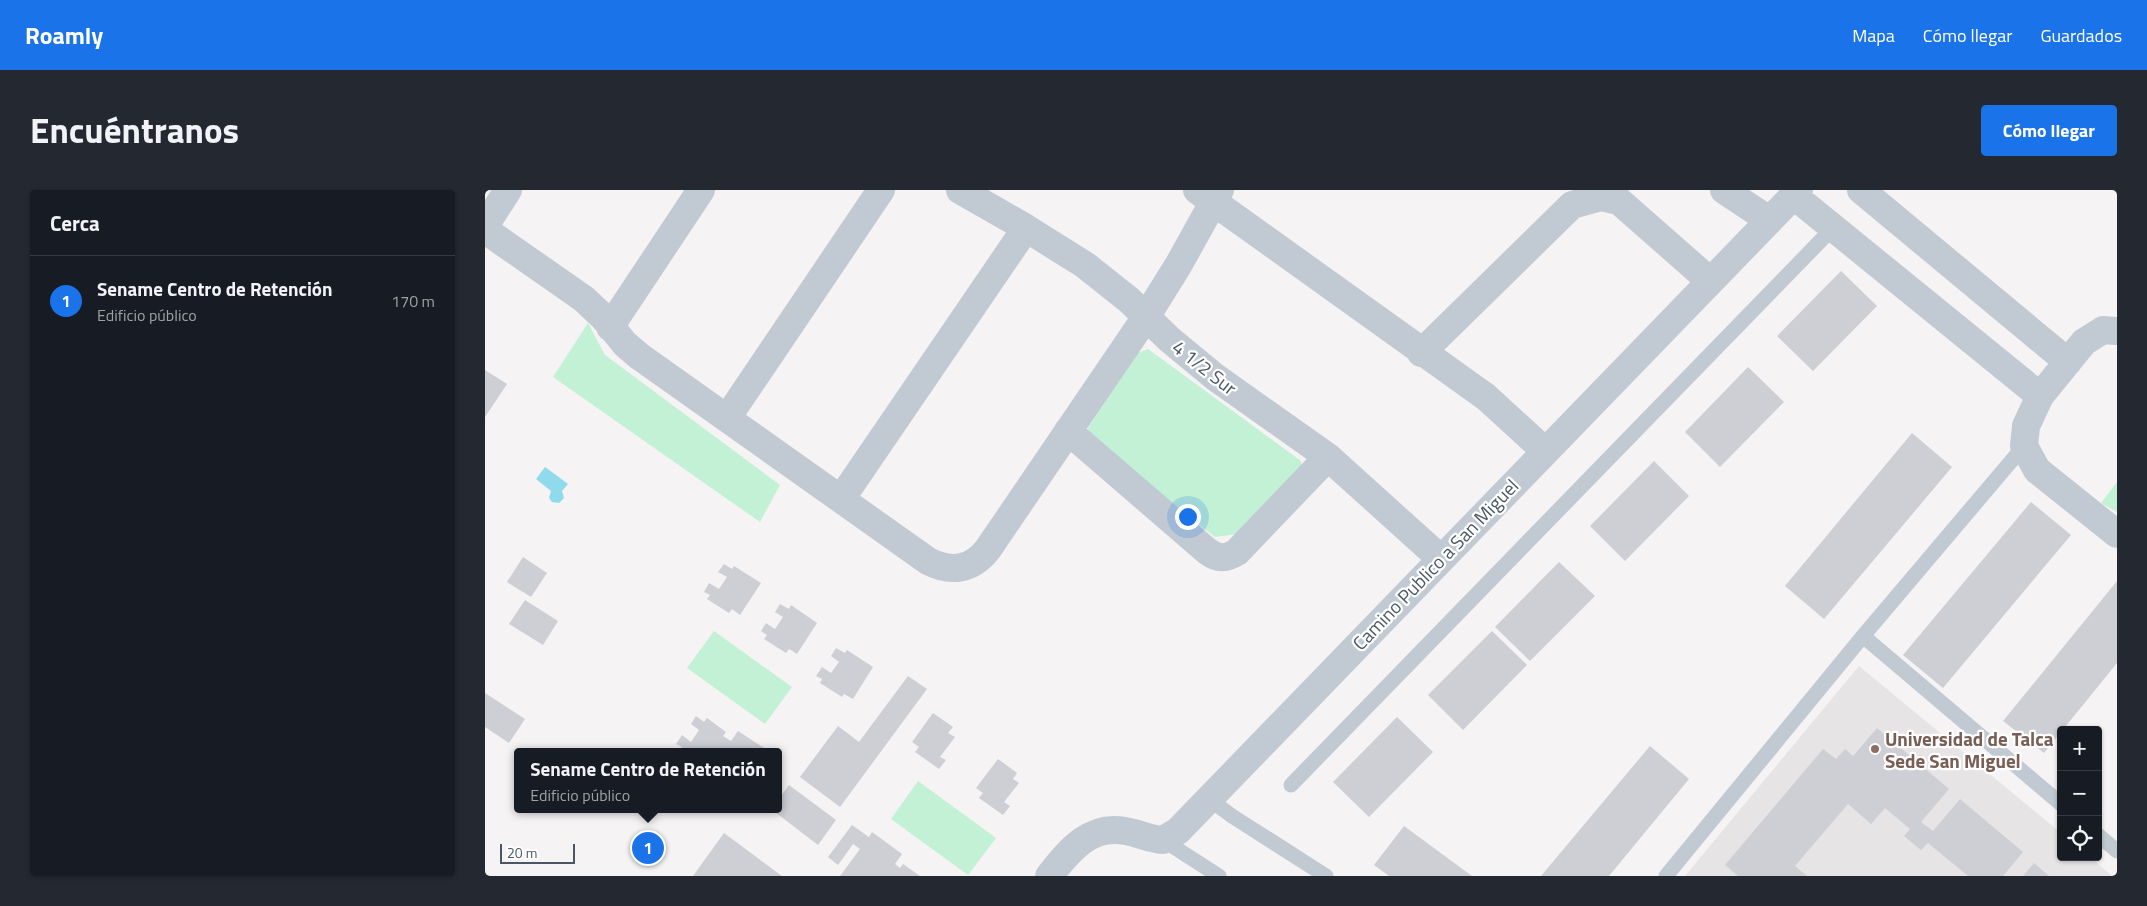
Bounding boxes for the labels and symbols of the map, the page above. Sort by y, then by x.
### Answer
street label: 4 1/2 Sur [1166,332,1244,402]
street label: Camino Publico a San Miguel [1345,472,1525,656]
your location [1175,504,1201,530]
place label: Universidad de Talca Sede San Miguel [1885,724,2054,775]
marker: Universidad de Talca Sede San Miguel [1869,743,1881,755]
pin: 1 [632,829,664,867]
scale bar [500,841,575,864]

